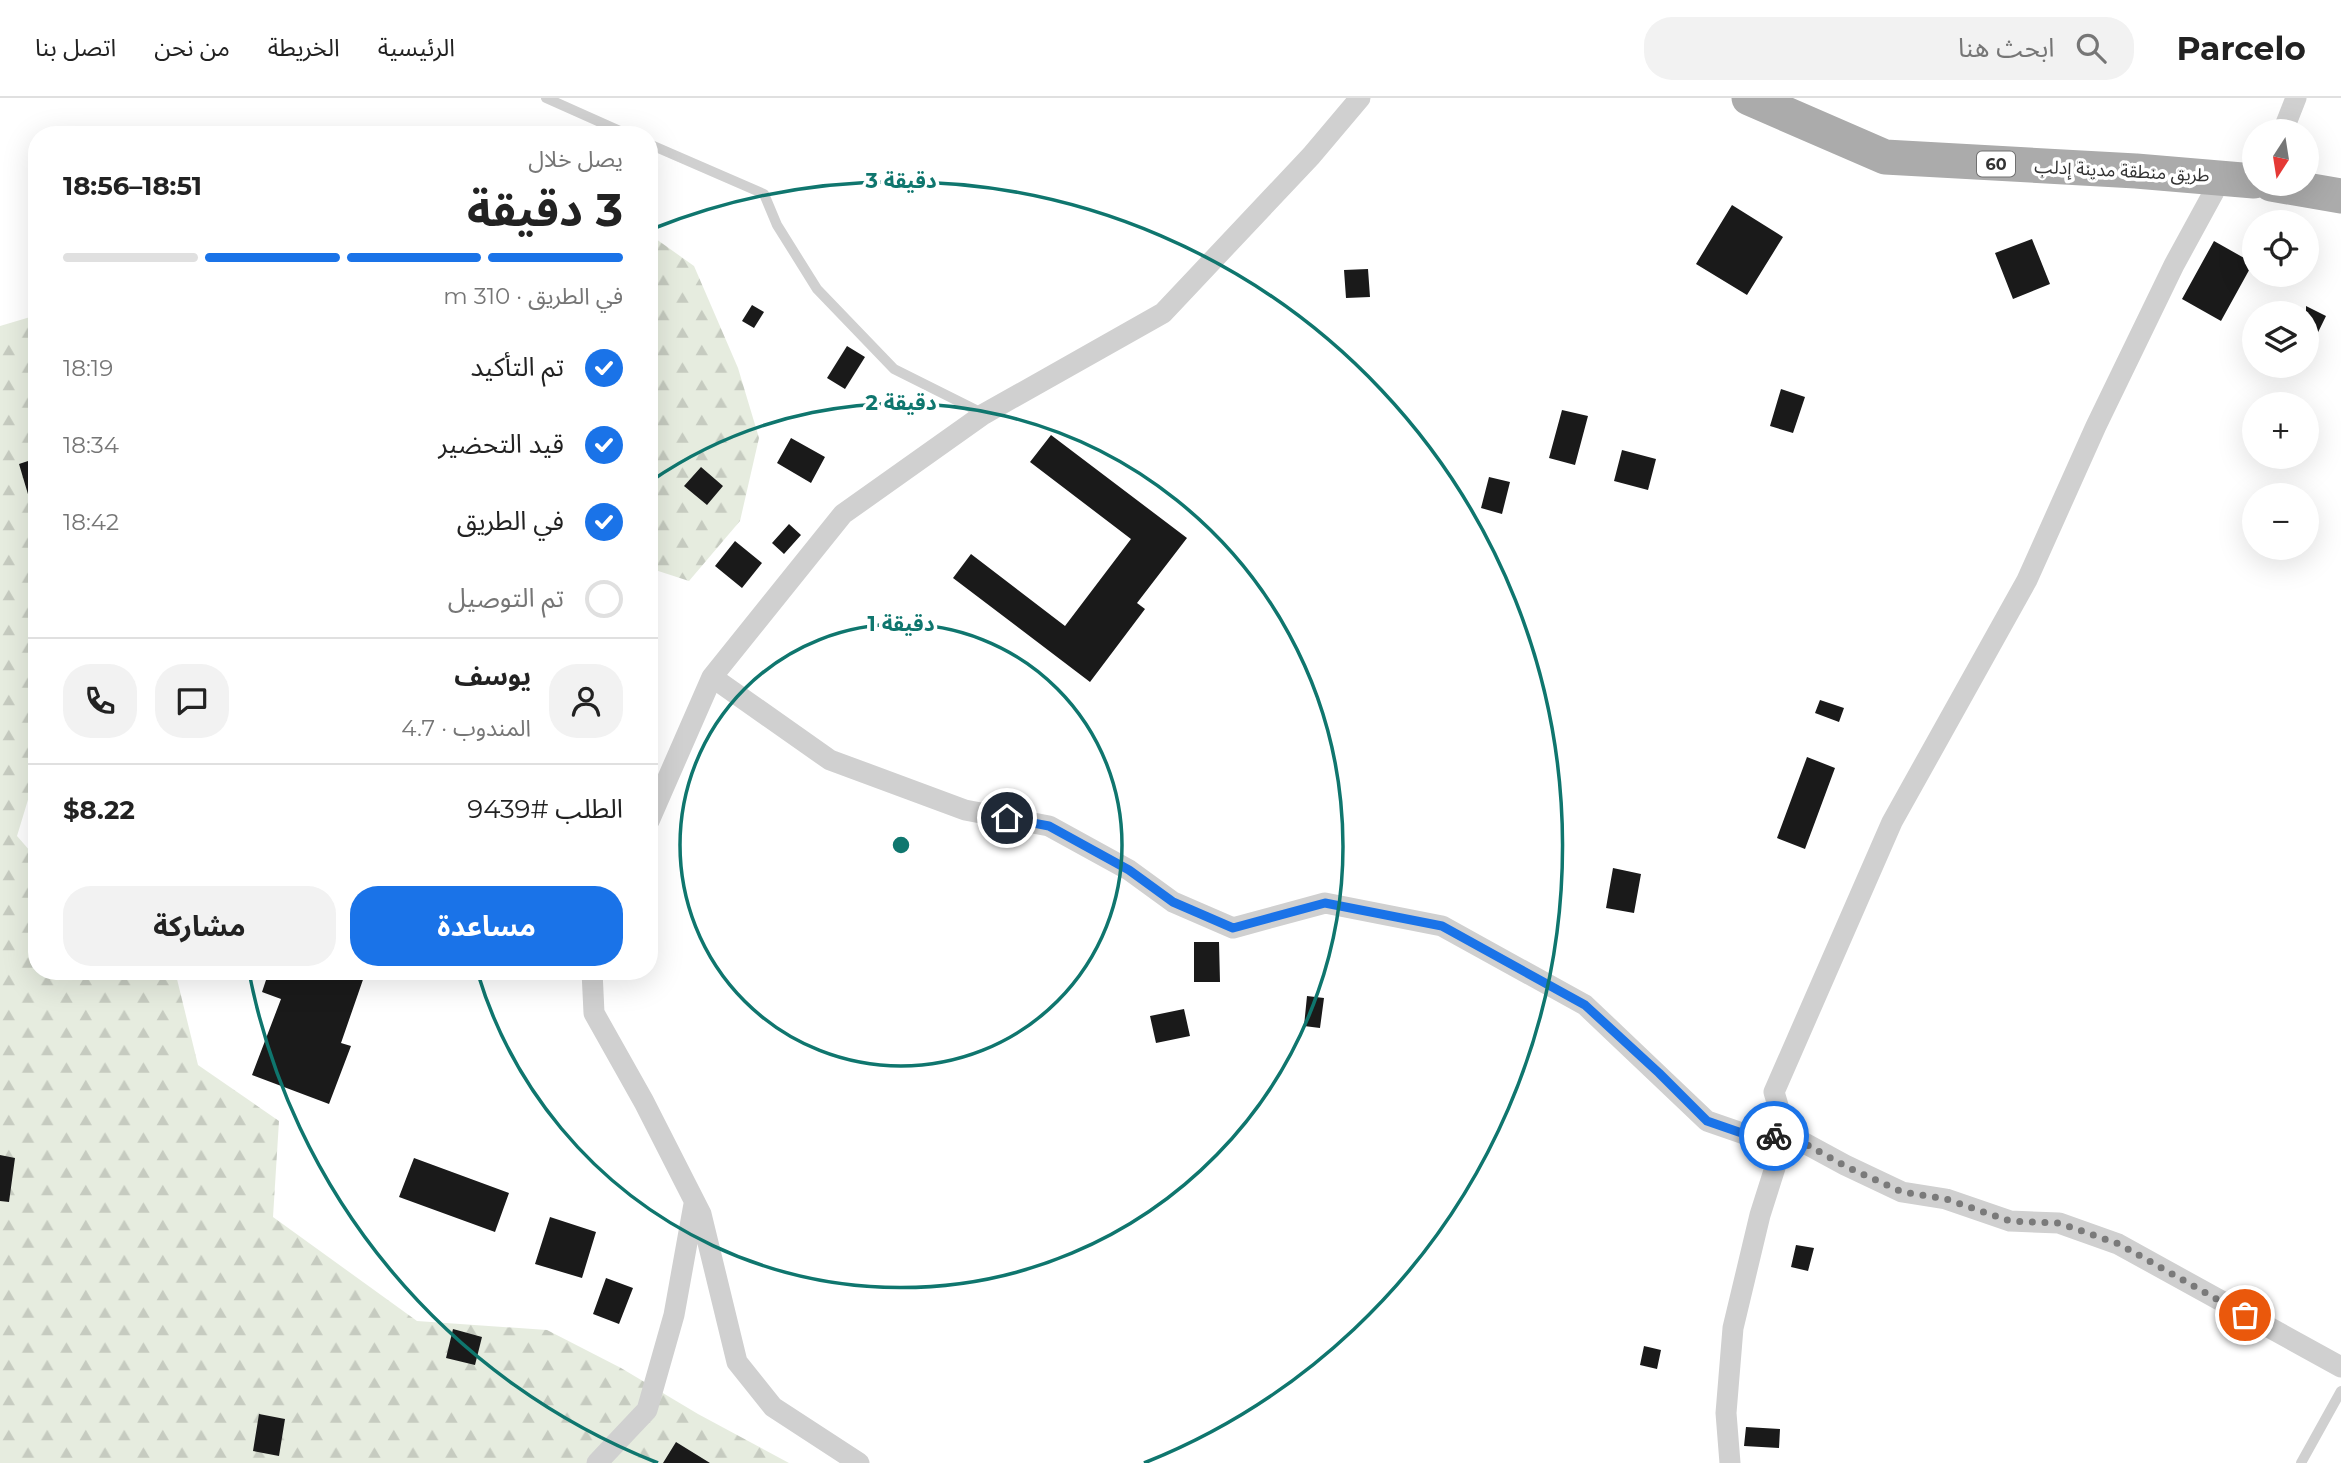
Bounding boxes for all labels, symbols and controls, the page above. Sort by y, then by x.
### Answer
search box [1644,17,2134,80]
text: Parcelo [2176,28,2306,68]
icon: search [2072,29,2110,67]
text: ابحث هنا [1958,32,2054,64]
text: اتصل بنا [35,33,116,62]
text: من نحن [154,33,230,62]
text: الخريطة [268,33,340,62]
text: الرئيسية [378,33,455,62]
north arrow [2242,119,2319,196]
map controls [2242,119,2319,560]
text: يصل خلال [528,145,623,173]
road number: 60 [1977,152,2015,176]
street label: طريق منطقة مدينة إدلب [2034,155,2210,188]
text: 3 دقيقة [864,168,937,193]
text: 18:51–18:56 [63,170,202,202]
text: 3 دقيقة [467,181,623,238]
button: locate [2242,210,2319,287]
text: في الطريق · 310 m [443,282,623,310]
button: layers [2242,301,2319,378]
icon: check [585,349,623,387]
text: تم التأكيد [470,351,564,383]
text: 18:19 [63,354,113,382]
text: 2 دقيقة [865,390,937,415]
button: + [2242,392,2319,469]
icon: check [585,426,623,464]
text: قيد التحضير [438,428,564,460]
text: 18:34 [63,431,119,459]
button: − [2242,483,2319,560]
icon: check [585,503,623,541]
text: في الطريق [457,505,564,537]
text: 18:42 [63,508,119,536]
text: تم التوصيل [448,582,564,614]
text: 1 دقيقة [867,611,935,636]
text: يوسف [454,660,531,692]
button: phone [63,664,137,738]
button: chat [155,664,229,738]
button: person [549,664,623,738]
text: المندوب · 4.7 [401,714,531,742]
pin [977,788,1037,848]
text: الطلب #9439 [467,793,623,825]
text: $8.22 [63,794,135,826]
icon: home [988,799,1026,837]
centre of rings [889,833,913,857]
button: مشاركة [63,886,336,966]
button: مساعدة [350,886,623,966]
courier [1739,1101,1809,1171]
icon: bike [1755,1117,1793,1155]
pin [2215,1285,2275,1345]
icon: bag [2226,1296,2264,1334]

